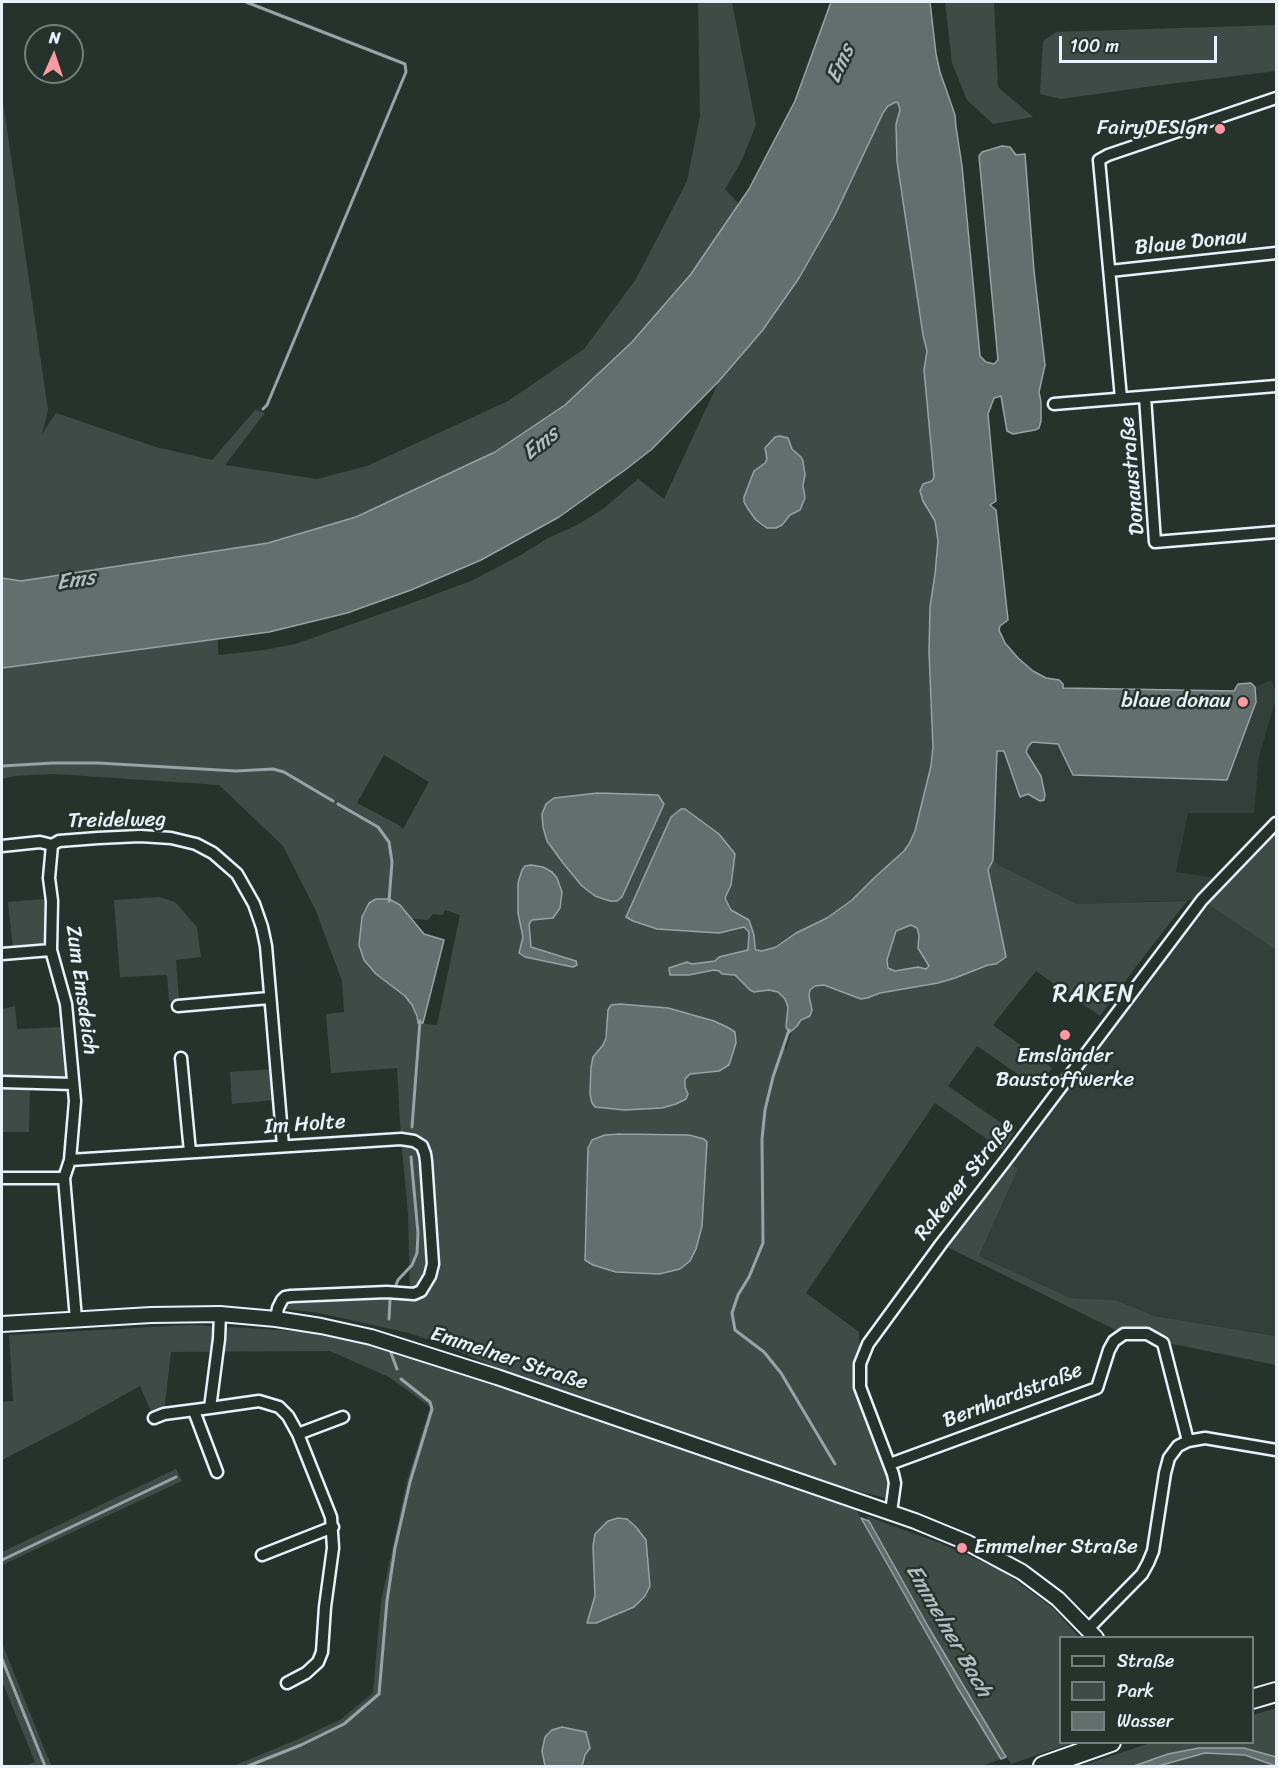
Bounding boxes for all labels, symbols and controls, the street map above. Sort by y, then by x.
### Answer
text: N [49,23,61,52]
north arrow [24,24,84,84]
scale bar [1062,24,1220,62]
text: 100 m [1070,30,1119,62]
water label: Ems [821,41,861,87]
place label: FairyDESIgn [1097,116,1208,142]
marker: FairyDESIgn [1213,122,1227,136]
street label: Blaue Donau [1134,225,1248,261]
street label: Donaustraße [1115,416,1151,536]
water label: Ems [517,421,565,467]
water label: Ems [55,565,97,597]
place label: blaue donau [1121,689,1231,715]
marker: blaue donau [1236,695,1250,709]
street label: Treidelweg [68,808,166,834]
street label: Zum Emsdeich [59,923,103,1057]
district label: RAKEN [1053,981,1135,1009]
marker: Emsländer Baustoffwerke [1058,1028,1072,1042]
place label: Emsländer Baustoffwerke [996,1044,1134,1094]
street label: Im Holte [264,1110,346,1140]
street label: Rakener Straße [910,1114,1020,1246]
street label: Emmelner Straße [427,1322,591,1396]
street label: Bernhardstraße [940,1358,1086,1434]
place label: Emmelner Straße [974,1535,1138,1561]
marker: Emmelner Straße [955,1541,969,1555]
water label: Emmelner Bach [899,1560,997,1702]
legend [1059,1636,1254,1744]
text: Straße [1117,1645,1174,1677]
text: Park [1117,1675,1154,1707]
text: Wasser [1117,1705,1173,1737]

